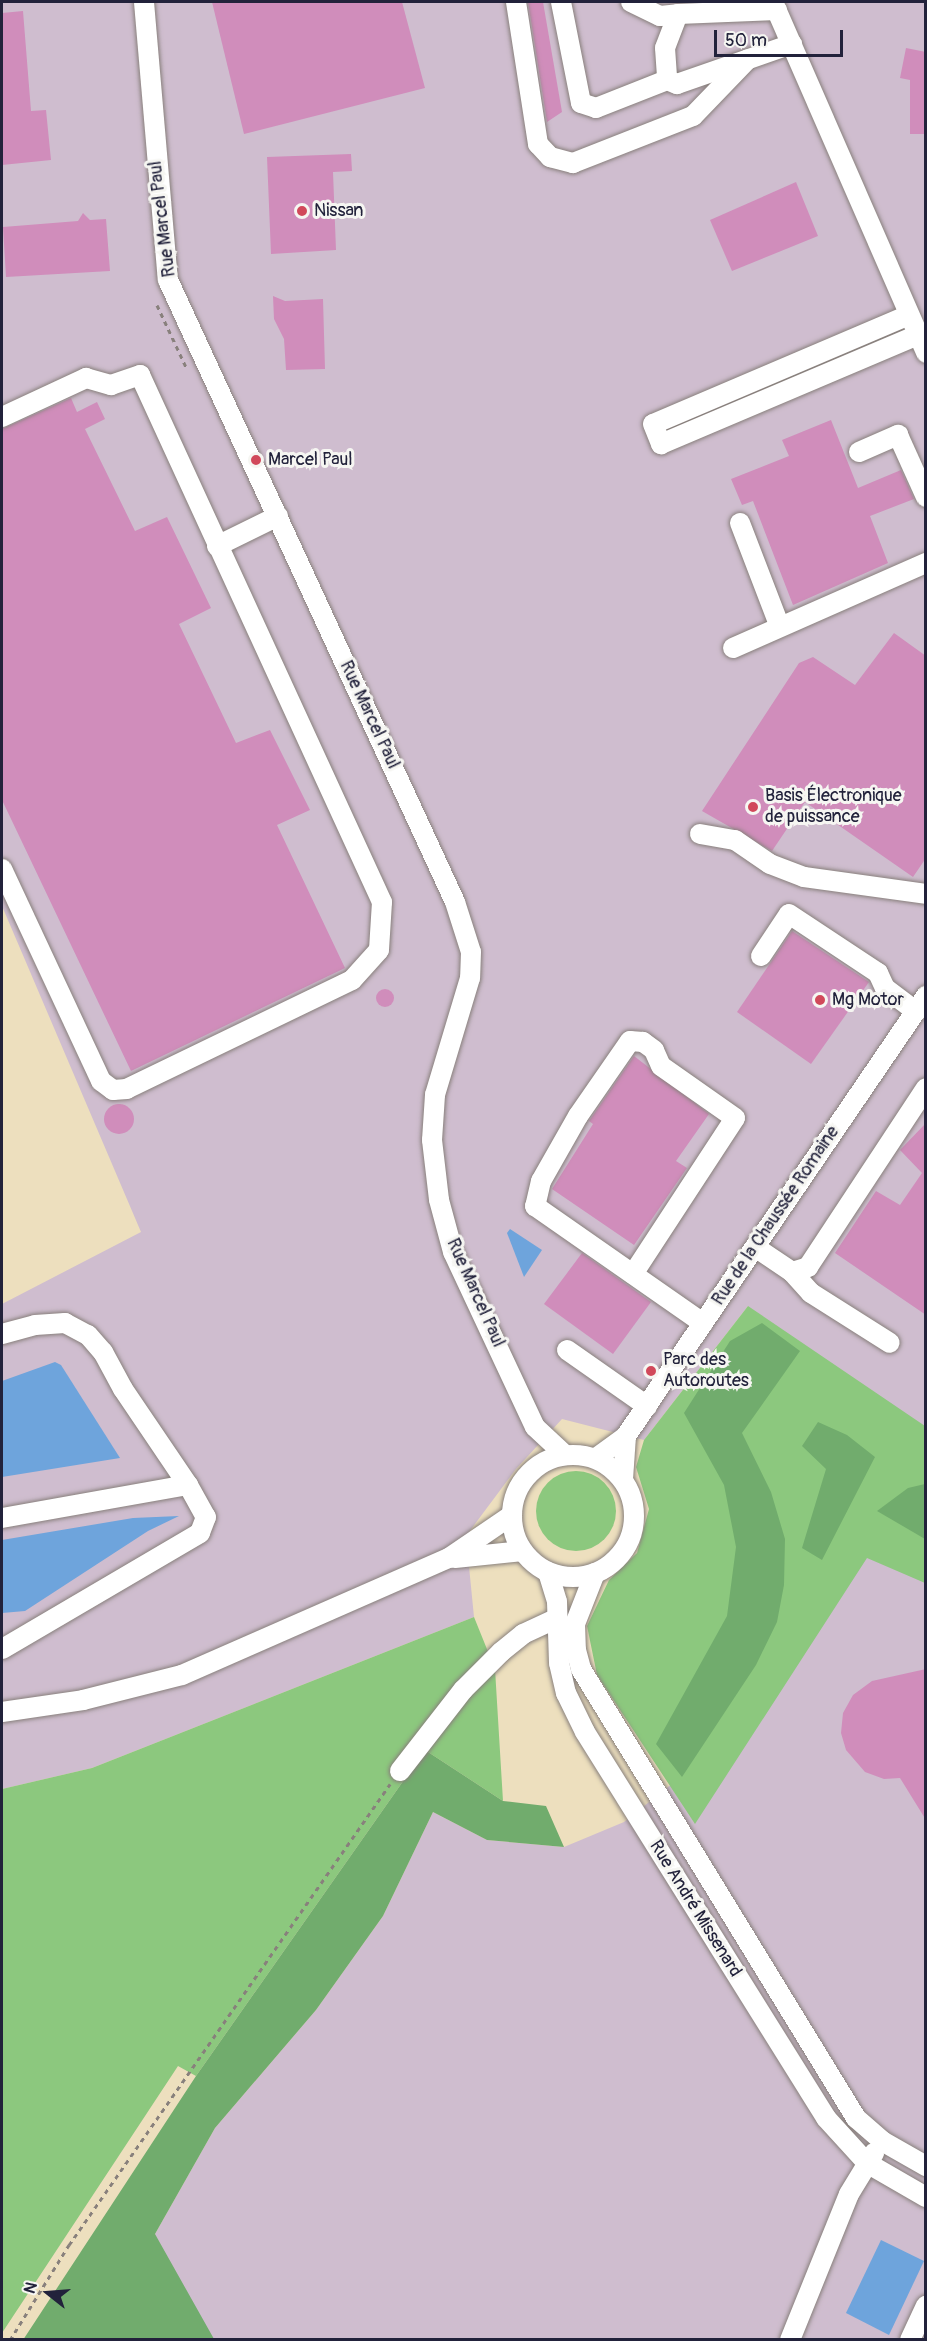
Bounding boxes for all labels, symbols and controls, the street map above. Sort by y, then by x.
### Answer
scale bar [717,18,846,56]
text: 50 m [725,29,767,52]
street label: Rue Marcel Paul [145,160,181,278]
place label: Nissan [314,200,363,222]
marker: Nissan [295,204,309,218]
place label: Marcel Paul [268,449,353,471]
marker: Marcel Paul [249,453,263,467]
street label: Rue Marcel Paul [335,658,403,772]
place label: Basis Électronique de puissance [765,786,902,828]
marker: Basis Électronique de puissance [746,800,760,814]
place label: Mg Motor [832,989,904,1011]
marker: Mg Motor [813,993,827,1007]
street label: Rue de la Chaussée Romaine [708,1122,844,1310]
street label: Rue Marcel Paul [441,1235,509,1351]
place label: Parc des Autoroutes [663,1350,749,1392]
marker: Parc des Autoroutes [644,1364,658,1378]
street label: Rue André Missenard [644,1837,746,1981]
north arrow [18,2263,78,2323]
text: N [20,2280,42,2296]

